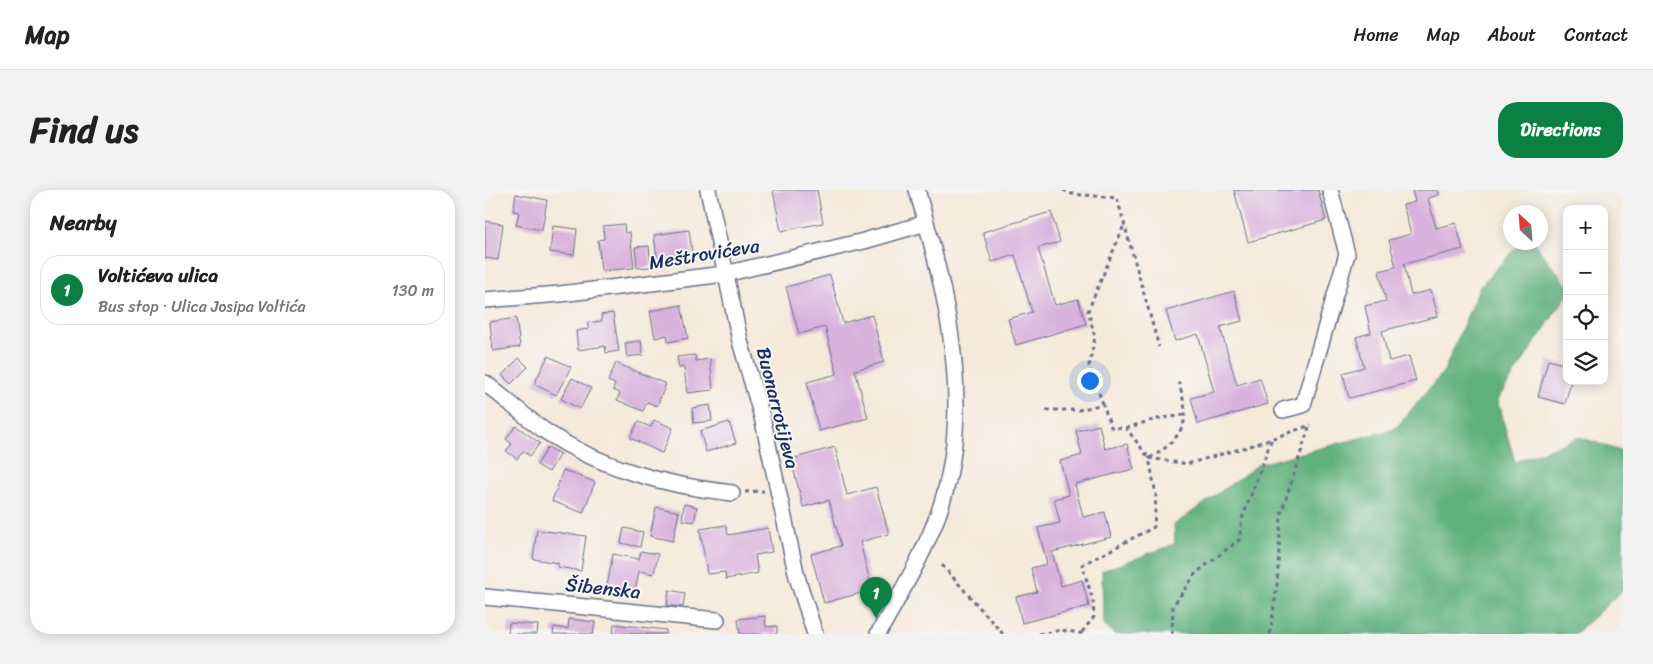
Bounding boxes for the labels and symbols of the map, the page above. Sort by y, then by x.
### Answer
north arrow [1503,205,1548,250]
street label: Meštrovićeva [646,229,762,279]
street label: Buonarrotijeva [747,344,809,473]
your location [1077,368,1103,394]
street label: Šibenska [564,568,642,608]
pin: 1 [860,577,892,618]

